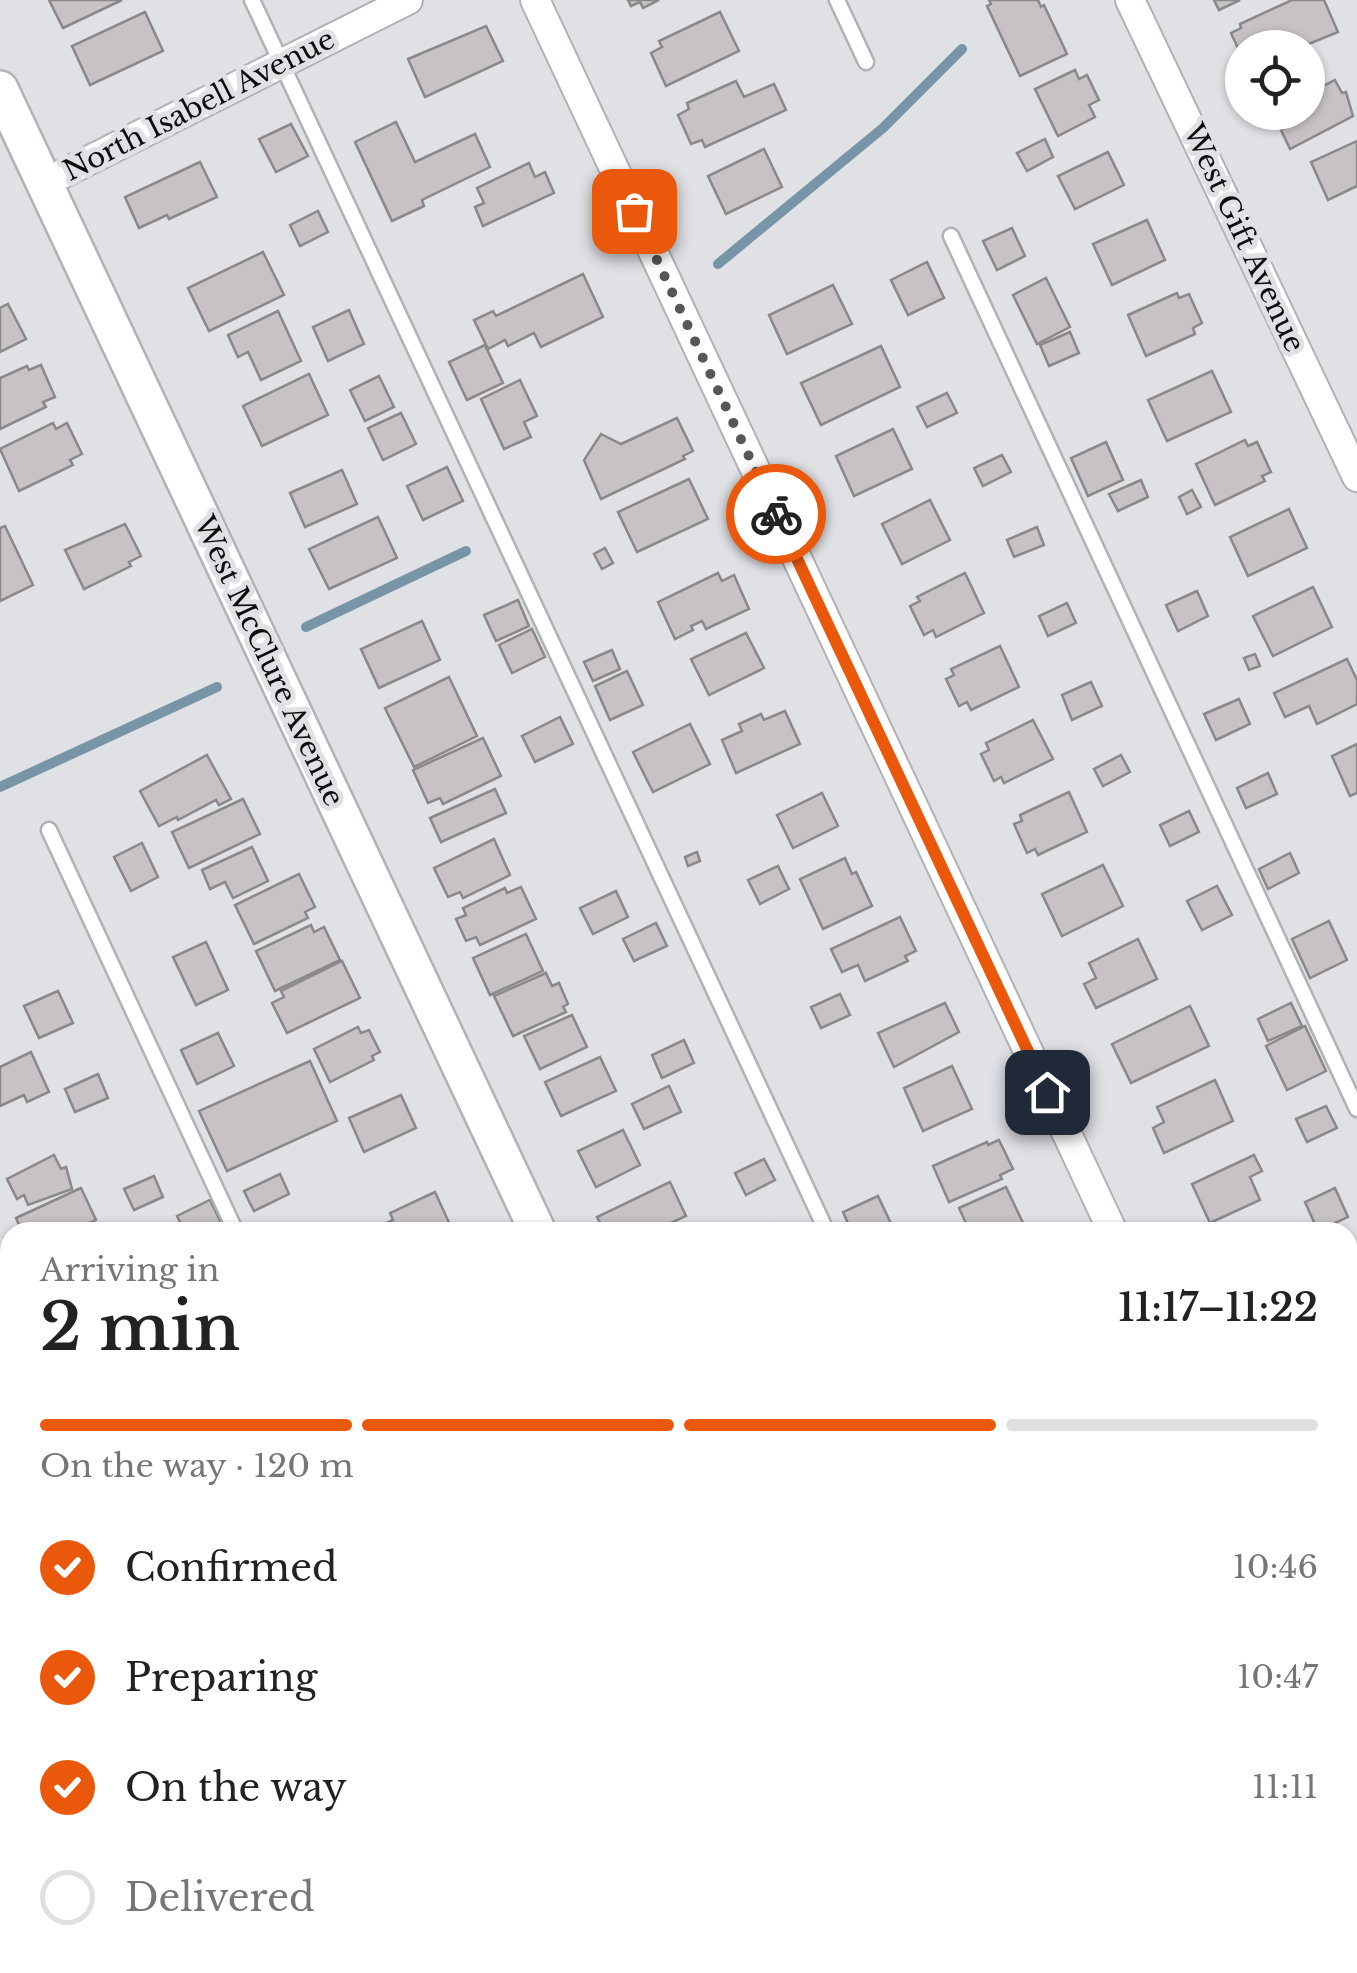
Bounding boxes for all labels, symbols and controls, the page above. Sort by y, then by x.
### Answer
street label: North Isabell Avenue [58,21,340,189]
map controls [1225,30,1325,130]
button: locate [1225,30,1325,130]
street label: West Gift Avenue [1175,117,1312,358]
pin [592,169,677,254]
icon: bag [607,184,662,239]
courier [726,464,826,564]
icon: bike [749,487,804,542]
street label: West McClure Avenue [186,510,352,812]
pin [1005,1050,1090,1135]
icon: home [1020,1065,1075,1120]
text: Arriving in [40,1250,219,1290]
text: 11:17–11:22 [1118,1284,1318,1331]
text: 2 min [40,1287,240,1368]
text: On the way · 120 m [40,1446,354,1486]
icon: check [40,1540,95,1595]
text: Confirmed [125,1544,338,1591]
text: 10:46 [1232,1547,1318,1587]
icon: check [40,1650,95,1705]
text: Preparing [125,1654,317,1701]
text: 10:47 [1237,1657,1318,1697]
icon: check [40,1760,95,1815]
text: On the way [125,1764,347,1811]
text: 11:11 [1252,1767,1318,1807]
text: Delivered [125,1874,315,1921]

